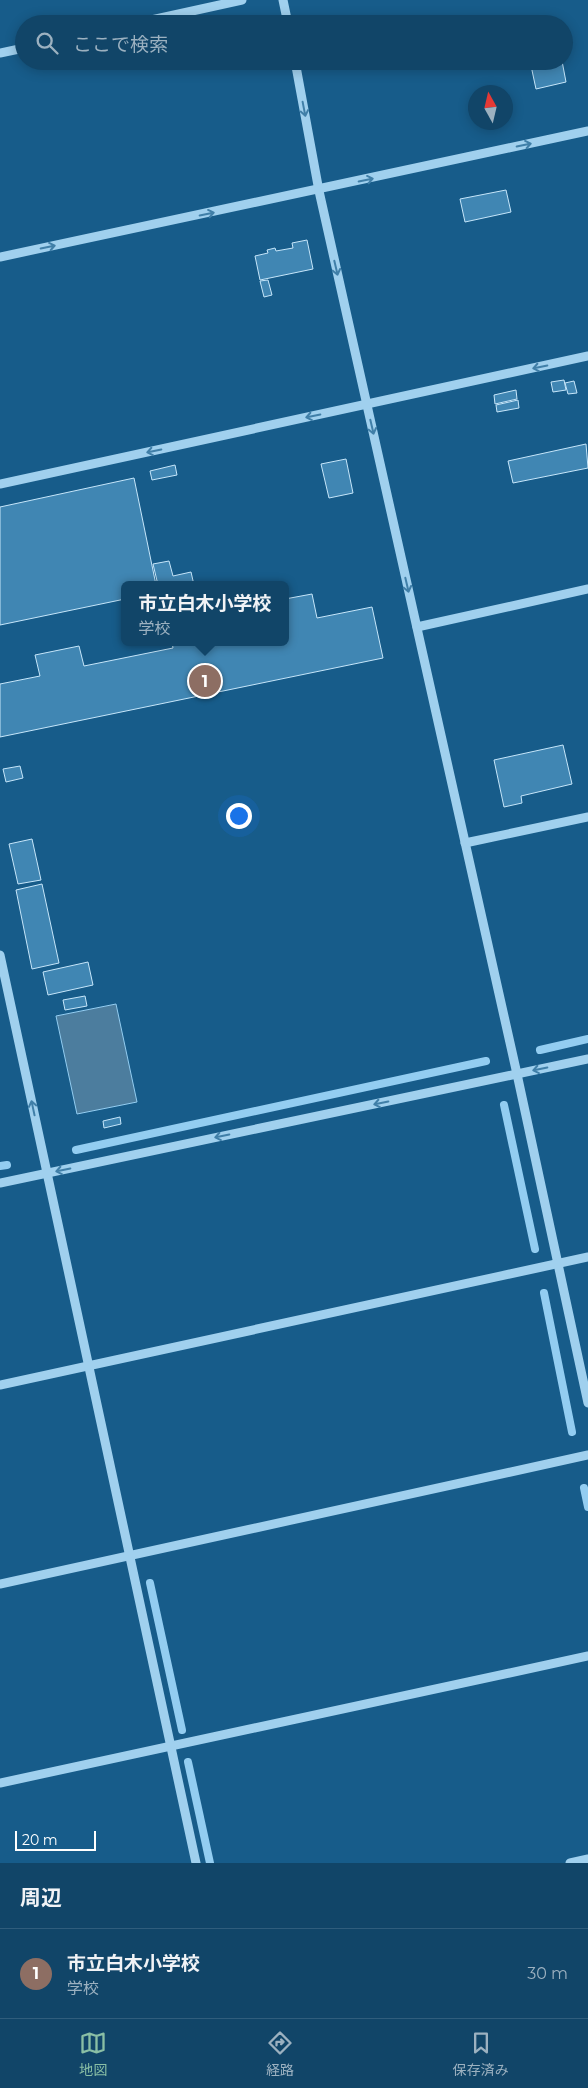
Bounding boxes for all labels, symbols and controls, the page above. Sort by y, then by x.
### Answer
search box [15,15,573,70]
icon: search [33,29,61,57]
text: ここで検索 [73,33,168,56]
north arrow [468,85,513,130]
one-way arrow [299,101,309,117]
one-way arrow [516,140,532,150]
one-way arrow [357,175,373,185]
one-way arrow [198,209,214,218]
one-way arrow [39,242,55,252]
one-way arrow [332,260,342,276]
one-way arrow [533,363,549,372]
one-way arrow [306,412,322,421]
one-way arrow [368,418,377,434]
one-way arrow [147,447,163,456]
one-way arrow [403,577,413,593]
popup [121,581,289,646]
text: 市立白木小学校 [138,592,272,615]
text: 学校 [138,619,171,638]
pin: 1 [189,662,221,700]
your location [226,803,252,829]
one-way arrow [533,1065,549,1074]
one-way arrow [374,1098,390,1108]
one-way arrow [28,1101,37,1117]
one-way arrow [215,1132,231,1141]
one-way arrow [56,1165,72,1175]
scale bar [15,1828,96,1851]
text: 20 m [22,1831,58,1849]
text: 周辺 [20,1885,62,1910]
text: 市立白木小学校 [67,1952,200,1975]
text: 1 [33,1964,39,1983]
text: 30 m [527,1964,568,1983]
text: 学校 [67,1979,99,1998]
tab: 地図 [79,2029,107,2079]
tab: 経路 [266,2029,294,2079]
tab: 保存済み [453,2029,509,2079]

